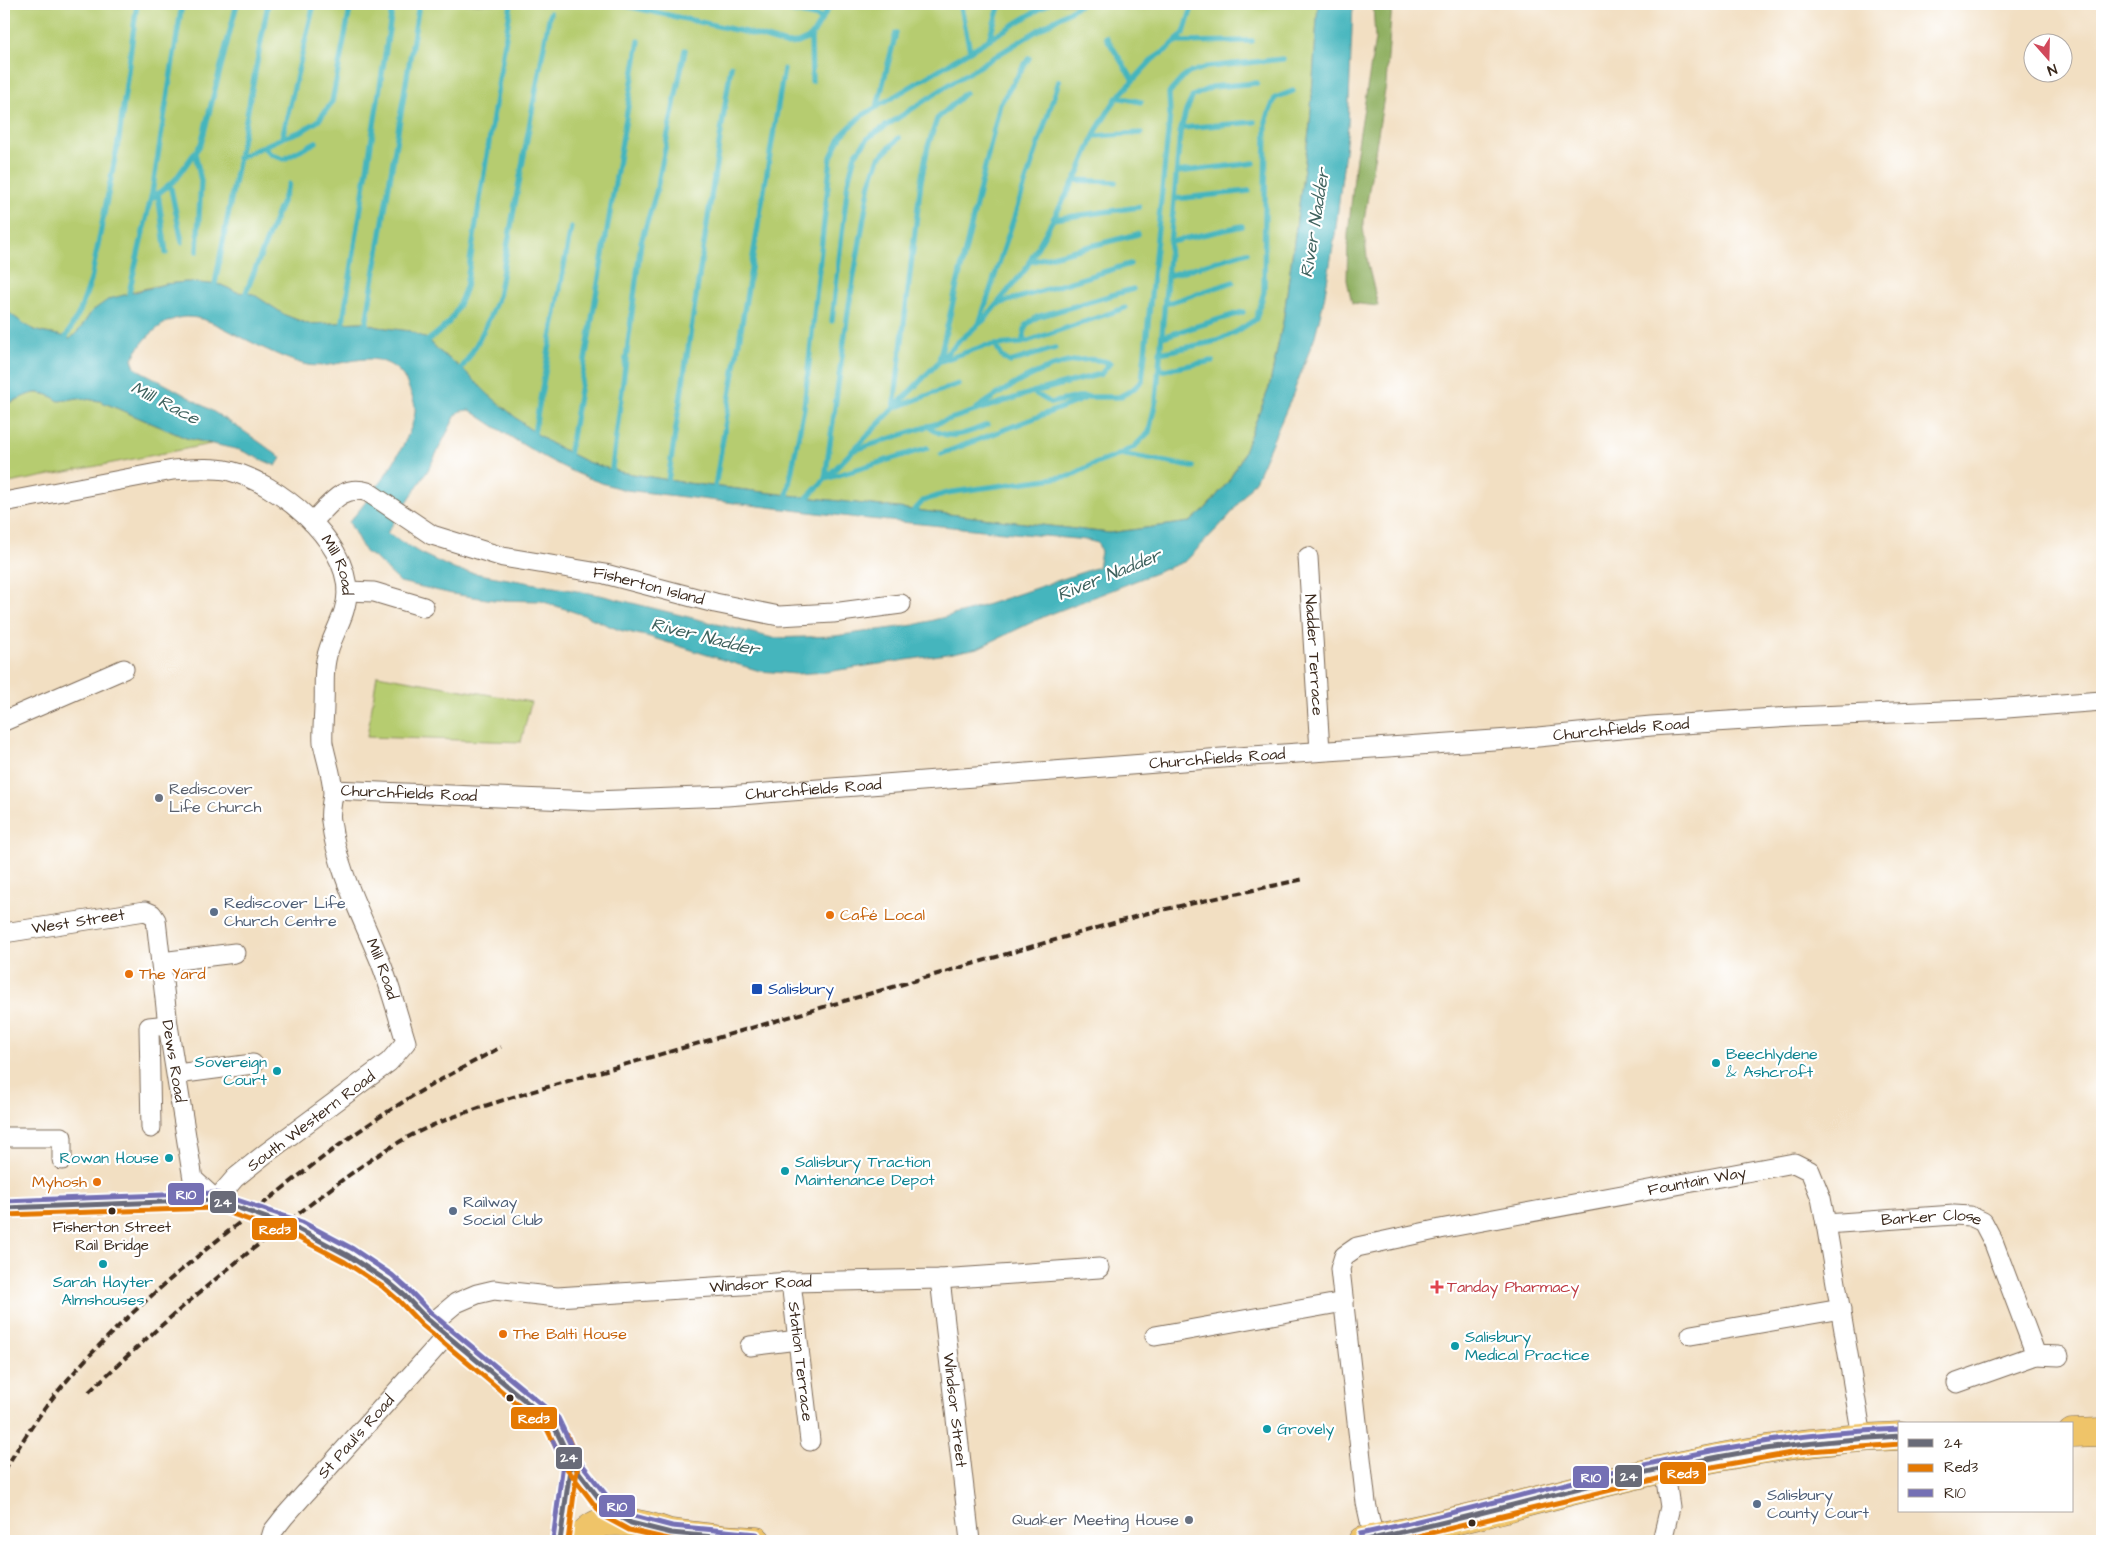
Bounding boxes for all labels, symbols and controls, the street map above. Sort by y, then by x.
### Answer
north arrow [2024,32,2074,82]
text: N [2044,58,2060,80]
water label: River Nadder [1294,165,1336,279]
water label: Mill Race [127,375,205,431]
street label: Mill Road [316,530,358,595]
water label: River Nadder [1053,542,1167,607]
street label: Fisherton Island [592,561,707,611]
street label: Nadder Terrace [1299,593,1329,717]
water label: River Nadder [648,612,764,663]
street label: Churchfields Road [1552,713,1690,746]
street label: Churchfields Road [1148,743,1286,775]
street label: Churchfields Road [744,773,882,806]
place label: Rediscover Life Church [169,778,261,818]
street label: Churchfields Road [340,779,478,807]
marker: Rediscover Life Church [153,792,165,804]
place label: Rediscover Life Church Centre [224,892,346,932]
street label: West Street [30,903,127,940]
place label: Café Local [840,904,925,926]
marker: Rediscover Life Church Centre [208,906,220,918]
marker: Café Local [824,909,836,921]
street label: Mill Road [361,935,404,1002]
place label: The Yard [139,963,206,985]
marker: The Yard [123,968,135,980]
place label: Salisbury [768,978,834,1001]
marker: Salisbury [750,982,764,996]
street label: Dews Road [156,1019,191,1104]
place label: Beechlydene & Ashcroft [1726,1043,1818,1083]
place label: Sovereign Court [195,1051,268,1091]
marker: Beechlydene & Ashcroft [1710,1057,1722,1069]
marker: Sovereign Court [271,1065,283,1077]
street label: South Western Road [242,1066,380,1176]
place label: Rowan House [60,1147,159,1169]
place label: Salisbury Traction Maintenance Depot [795,1151,935,1191]
marker: Rowan House [163,1152,175,1164]
street label: Fountain Way [1646,1161,1748,1201]
marker: Salisbury Traction Maintenance Depot [779,1165,791,1177]
place label: Myhosh [32,1171,87,1194]
marker: Myhosh [91,1176,103,1188]
line badge: R10 [167,1182,205,1206]
text: R10 [176,1185,196,1205]
line badge: 24 [209,1190,237,1214]
place label: Railway Social Club [463,1191,543,1231]
text: 24 [213,1193,232,1213]
street label: Barker Close [1880,1204,1986,1231]
marker: Railway Social Club [447,1205,459,1217]
marker: Fisherton Street Rail Bridge [107,1206,117,1216]
place label: Fisherton Street Rail Bridge [53,1217,171,1257]
line badge: Red3 [251,1217,298,1241]
text: Red3 [259,1220,292,1240]
marker: Sarah Hayter Almshouses [97,1258,109,1270]
place label: Sarah Hayter Almshouses [53,1271,153,1311]
street label: Windsor Road [709,1271,812,1298]
place label: Tanday Pharmacy [1447,1276,1579,1299]
marker: Tanday Pharmacy [1431,1281,1443,1293]
street label: Station Terrace [782,1300,819,1423]
place label: The Balti House [513,1323,627,1345]
place label: Salisbury Medical Practice [1465,1326,1590,1366]
marker: The Balti House [497,1328,509,1340]
marker: Salisbury Medical Practice [1449,1340,1461,1352]
street label: Windsor Street [938,1352,973,1469]
street label: St Paul's Road [312,1390,399,1484]
unlabelled marker [505,1393,515,1403]
line badge: Red3 [510,1406,558,1430]
text: Red3 [518,1409,551,1429]
place label: Grovely [1277,1418,1334,1441]
legend [1898,1422,2074,1512]
marker: Grovely [1261,1423,1273,1435]
text: 24 [1944,1433,1963,1454]
line badge: 24 [555,1446,583,1470]
text: 24 [559,1448,578,1468]
text: Red3 [1944,1457,1978,1478]
line badge: Red3 [1659,1461,1707,1485]
line badge: 24 [1614,1464,1643,1488]
text: Red3 [1667,1464,1700,1484]
line badge: R10 [1572,1465,1610,1489]
text: 24 [1619,1467,1638,1487]
text: R10 [1581,1468,1601,1488]
text: R10 [1944,1483,1967,1504]
place label: Salisbury County Court [1767,1484,1869,1525]
line badge: R10 [598,1494,636,1518]
text: R10 [607,1497,627,1517]
marker: Salisbury County Court [1751,1498,1763,1510]
place label: Quaker Meeting House [1012,1509,1179,1532]
marker: Quaker Meeting House [1183,1514,1195,1526]
unlabelled marker [1467,1518,1477,1528]

